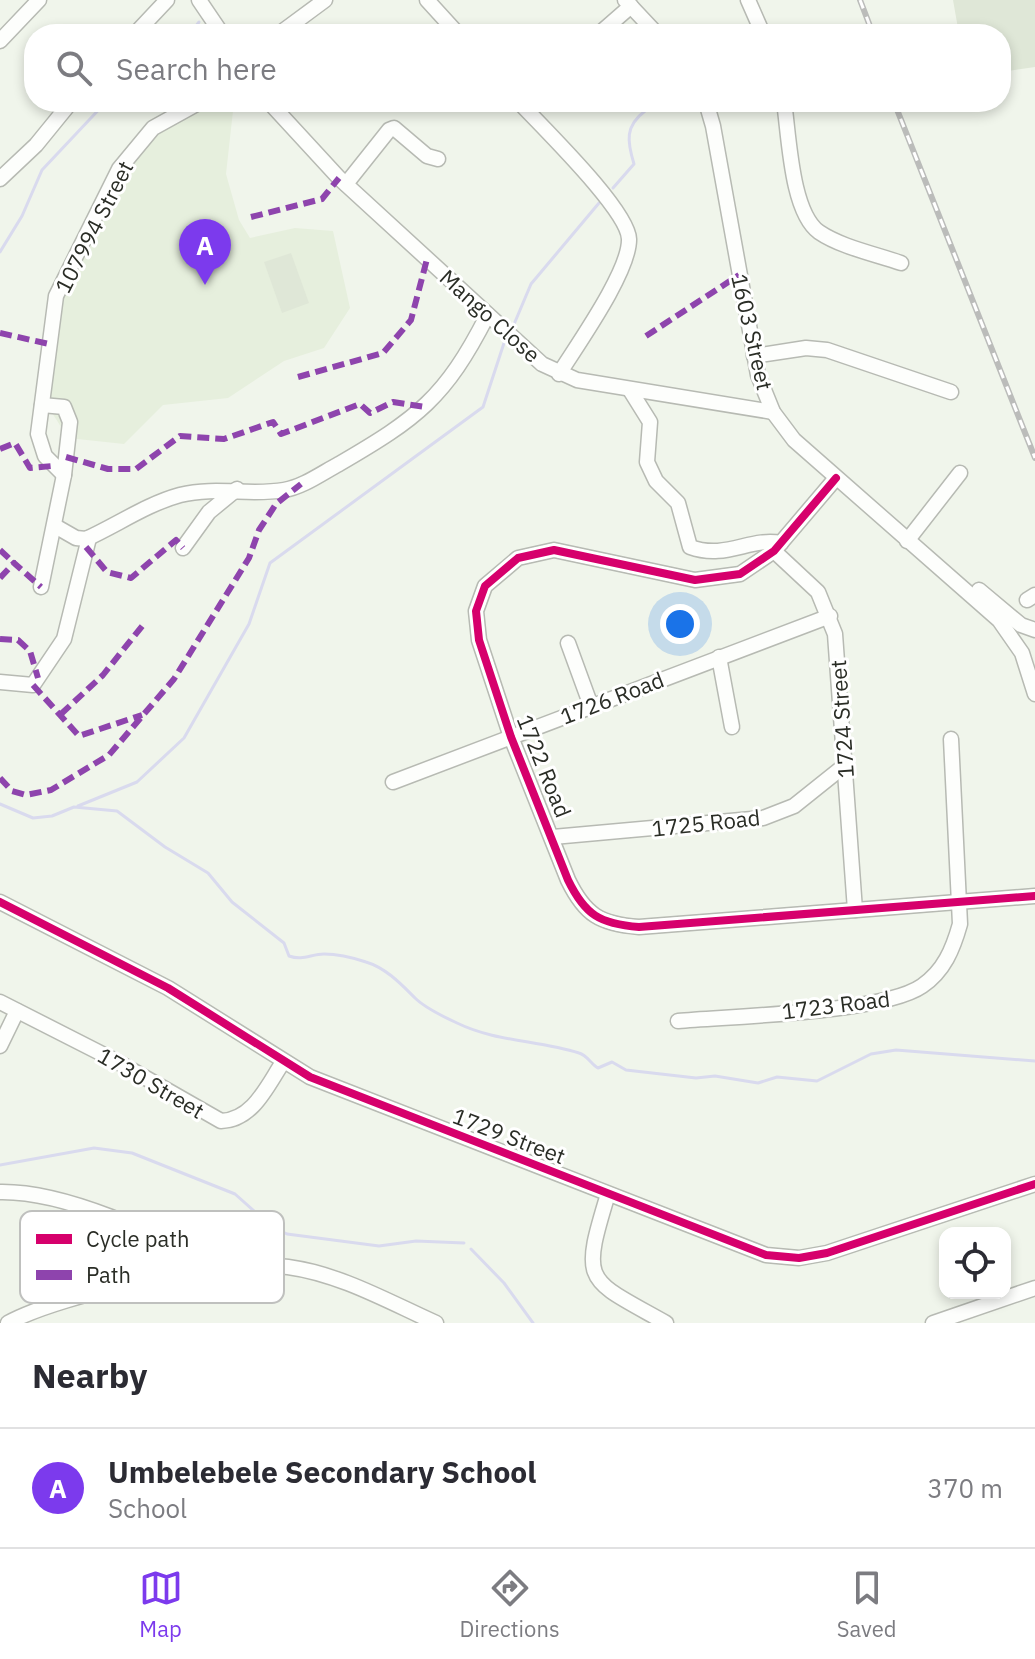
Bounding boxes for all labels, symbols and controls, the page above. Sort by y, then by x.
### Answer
search box [24,24,1011,112]
icon: search [52,46,96,90]
text: Search here [116,49,277,88]
street label: 107994 Street [48,156,139,298]
pin: A [179,219,231,285]
street label: Mango Close [434,263,547,369]
street label: 1603 Street [725,271,780,393]
your location [660,604,700,644]
street label: 1724 Street [823,659,860,779]
street label: 1726 Road [556,665,668,731]
street label: 1722 Road [511,710,578,822]
street label: 1725 Road [650,802,761,843]
street label: 1723 Road [780,983,892,1026]
street label: 1730 Street [93,1040,210,1125]
street label: 1729 Street [449,1101,570,1170]
legend [20,1211,284,1303]
text: Cycle path [86,1224,190,1253]
map controls [939,1227,1011,1299]
button: locate [939,1227,1011,1299]
text: Path [86,1260,131,1289]
text: Nearby [32,1353,147,1397]
text: Umbelebele Secondary School [108,1452,536,1491]
text: A [49,1471,67,1505]
text: 370 m [927,1471,1003,1505]
text: School [108,1491,187,1525]
tab: Map [139,1566,183,1643]
tab: Directions [460,1566,560,1643]
tab: Saved [837,1566,896,1643]

